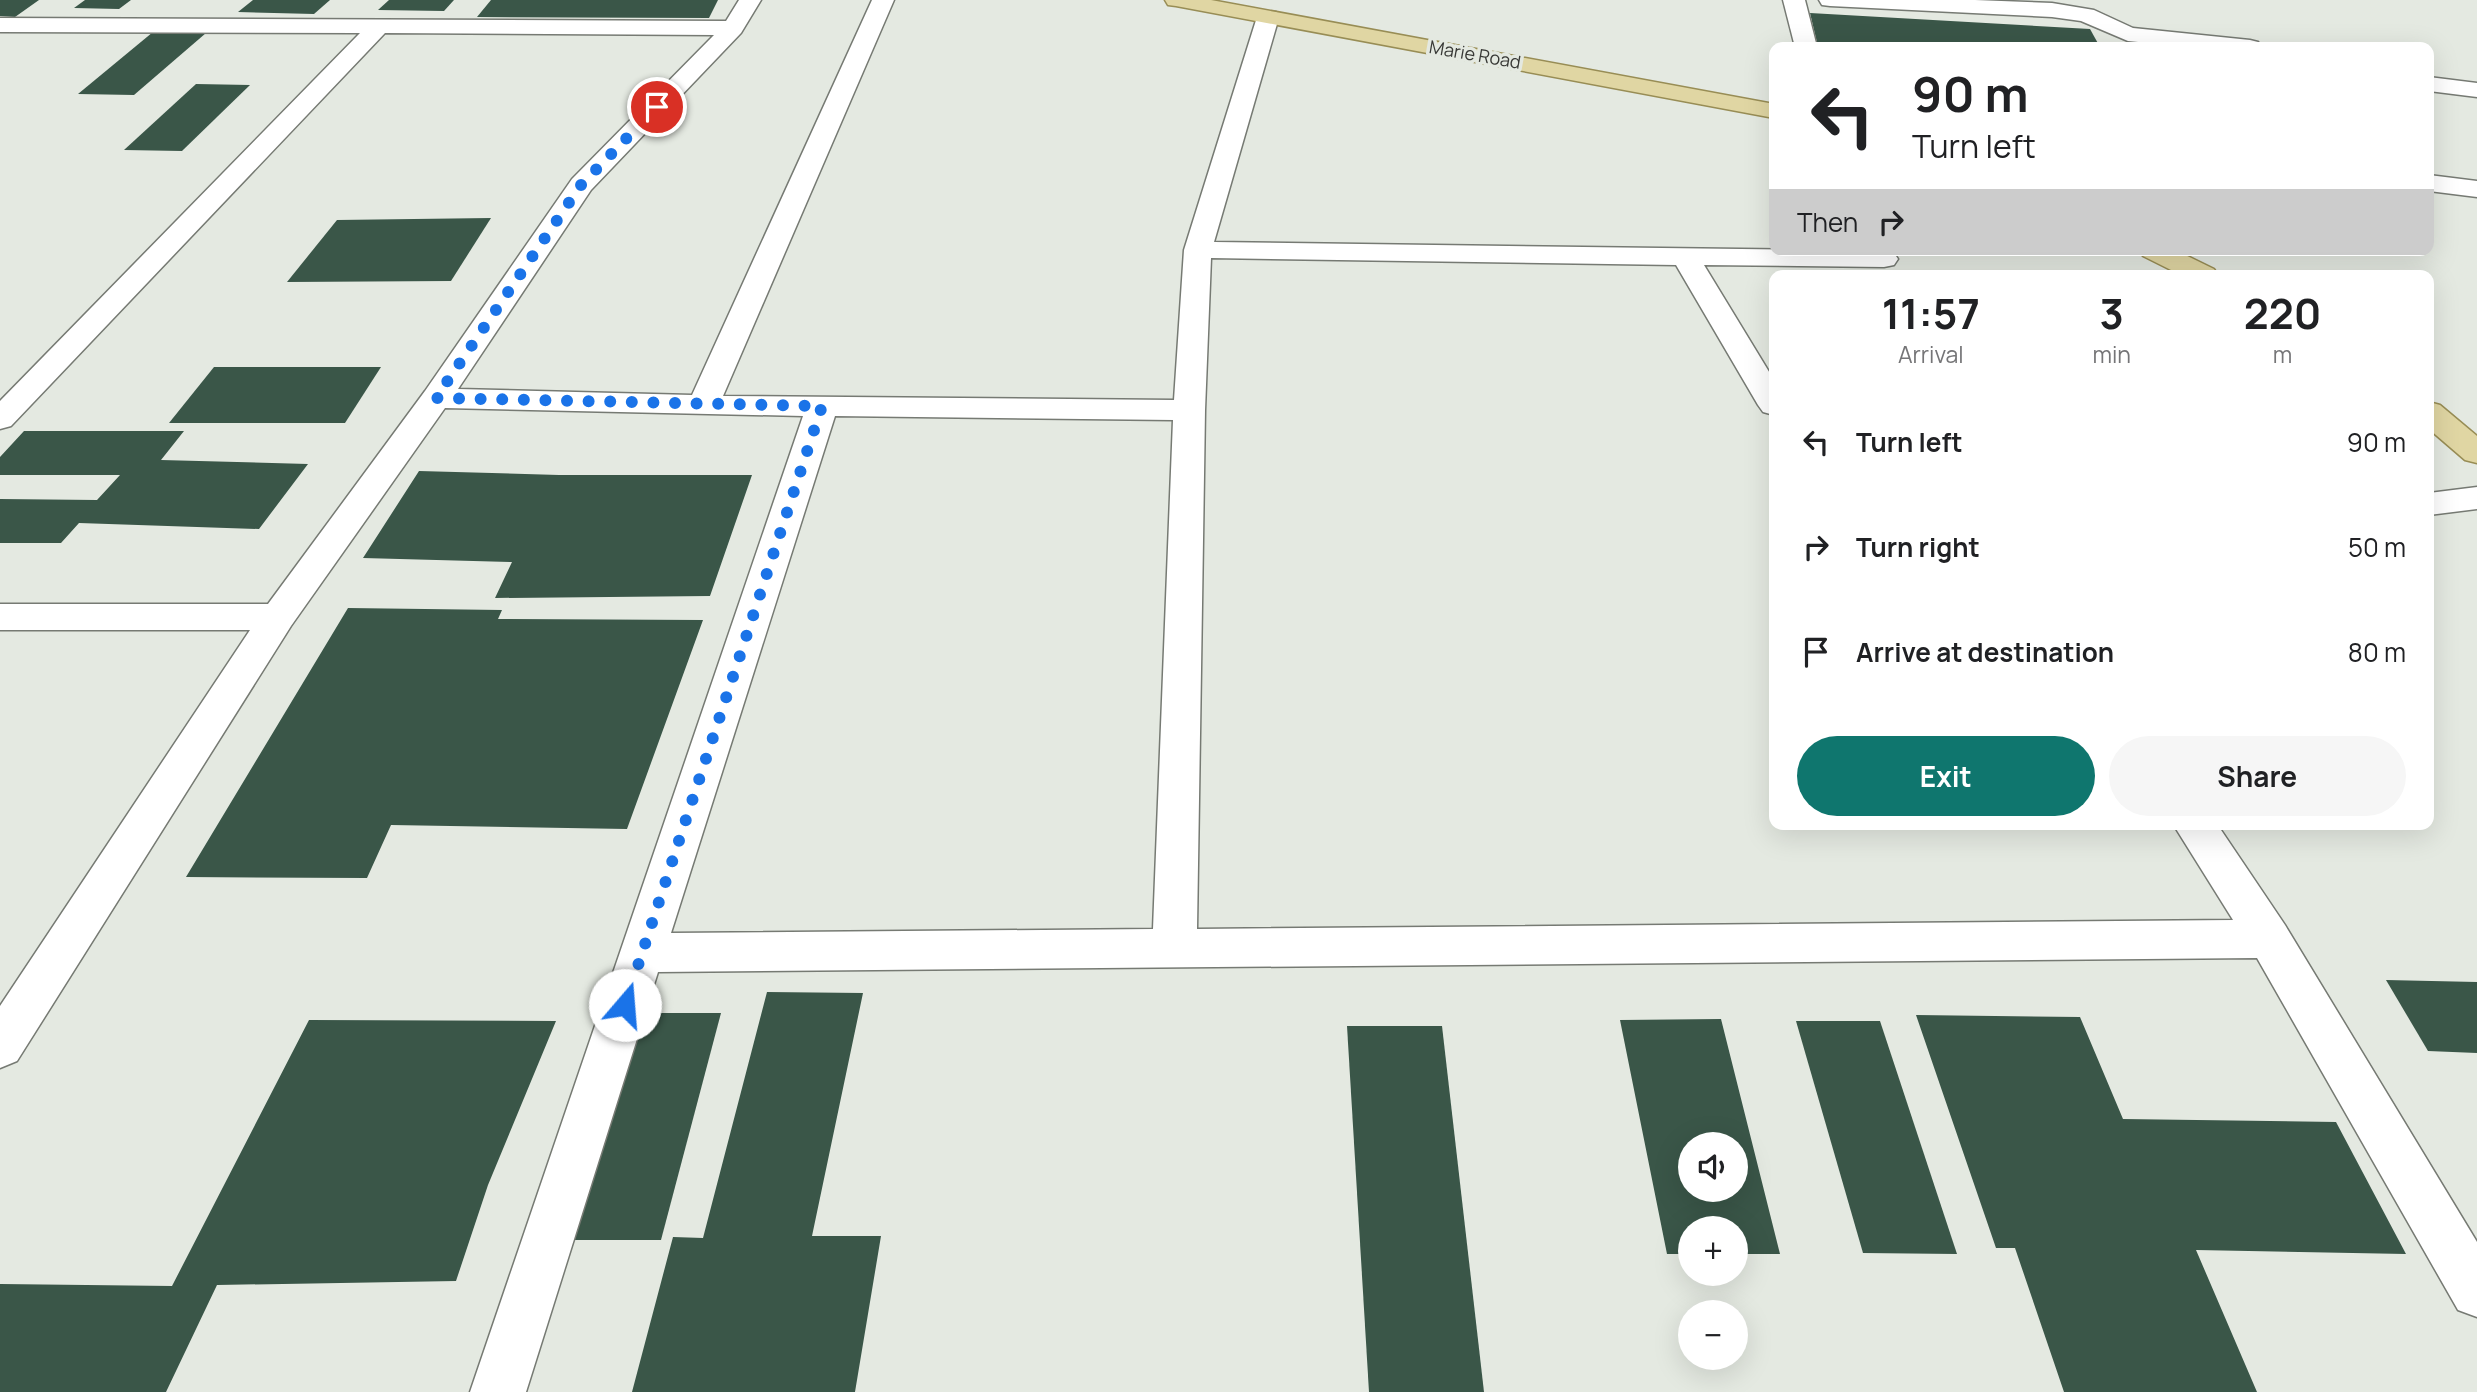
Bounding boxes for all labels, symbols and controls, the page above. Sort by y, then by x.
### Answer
street label: Marie Road [1427,34,1523,74]
text: 90 m [1912,60,2029,127]
icon: left [1797,70,1888,161]
pin [627,77,687,137]
icon: arrive [638,88,676,126]
text: Turn left [1912,124,2036,168]
icon: right [1872,203,1910,241]
text: Then [1797,204,1858,240]
text: 11:57 [1882,284,1980,342]
text: 3 [2100,284,2124,342]
text: 220 [2244,284,2321,342]
text: Arrival [1898,338,1964,370]
text: min [2092,338,2131,370]
text: m [2273,338,2292,370]
icon: left [1797,423,1835,461]
text: Turn left [1856,424,1963,460]
text: 90 m [2347,424,2406,460]
icon: right [1797,528,1835,566]
text: Turn right [1856,529,1980,565]
text: 50 m [2348,529,2406,565]
icon: arrive [1797,633,1835,671]
text: Arrive at destination [1856,634,2114,670]
text: 80 m [2348,634,2406,670]
button: Exit [1797,736,2095,816]
button: Share [2109,736,2406,816]
position arrow [588,968,662,1042]
map controls [1678,1132,1748,1370]
button: sound [1678,1132,1748,1202]
button: + [1678,1216,1748,1286]
button: − [1678,1300,1748,1370]

